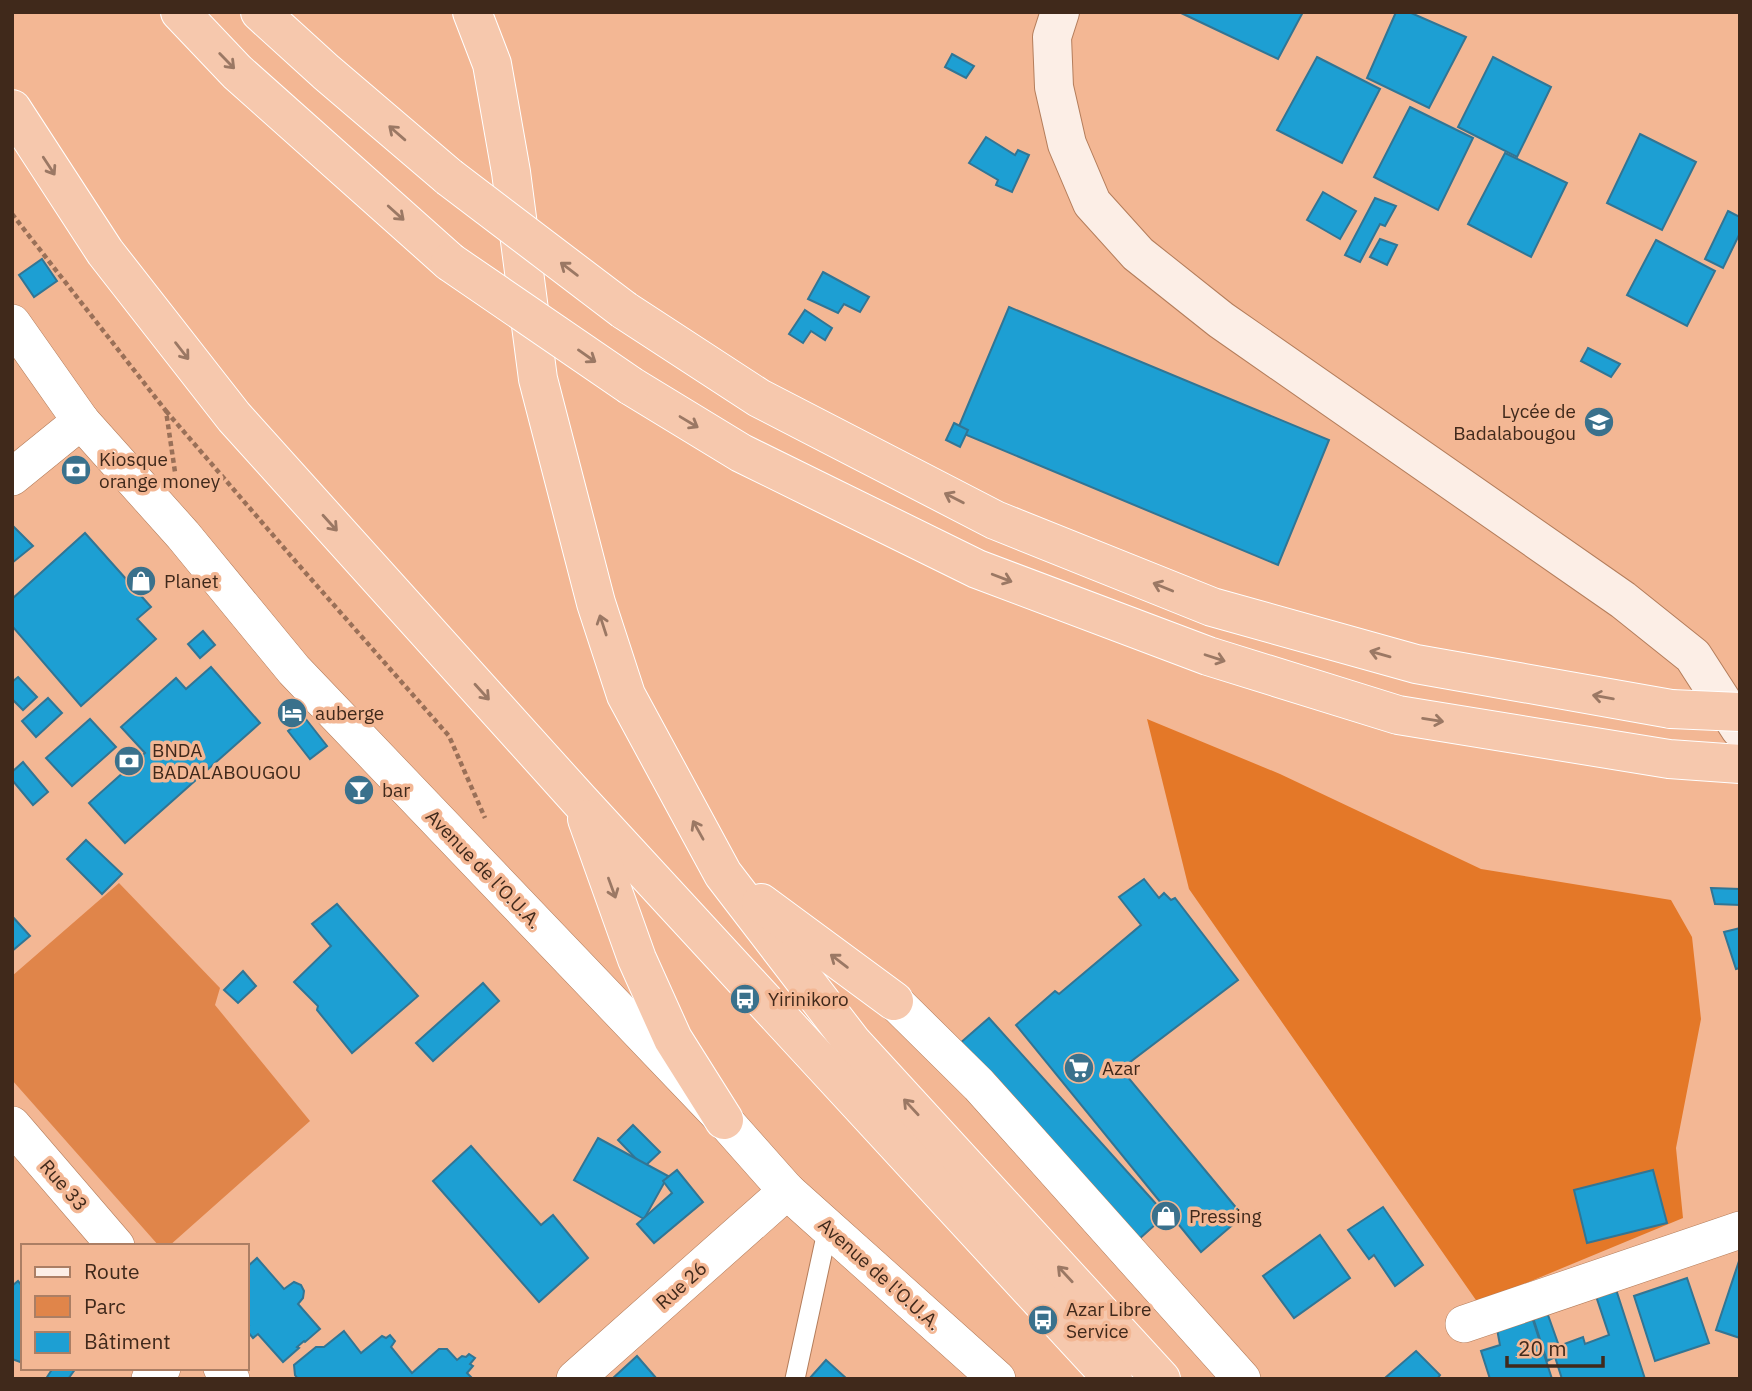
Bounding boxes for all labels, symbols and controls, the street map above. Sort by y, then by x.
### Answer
one-way arrow [218,53,235,70]
one-way arrow [388,125,406,141]
one-way arrow [42,156,57,175]
one-way arrow [387,205,405,221]
one-way arrow [560,261,579,276]
one-way arrow [174,341,190,359]
one-way arrow [577,349,596,363]
place label: Lycée de Badalabougou [1453,399,1576,445]
school or university icon: Lycée de Badalabougou [1582,405,1616,439]
one-way arrow [679,414,698,429]
place label: Kiosque orange money [99,447,221,493]
bank icon: Kiosque orange money [59,453,93,487]
one-way arrow [944,491,965,505]
one-way arrow [321,514,337,532]
shop icon: Planet [124,564,158,598]
place label: Planet [164,569,219,593]
one-way arrow [990,573,1012,586]
one-way arrow [1153,579,1174,592]
one-way arrow [595,614,608,636]
one-way arrow [1369,647,1392,660]
one-way arrow [1203,653,1225,665]
one-way arrow [474,683,490,701]
one-way arrow [1593,690,1615,703]
hotel icon: auberge [275,696,309,730]
place label: auberge [315,701,384,725]
one-way arrow [1421,714,1444,727]
place label: BNDA BADALABOUGOU [152,738,301,784]
bank icon: BNDA BADALABOUGOU [112,744,146,778]
bar icon: bar [342,773,376,807]
place label: bar [382,778,410,802]
street label: Avenue de l'O.U.A. [421,804,547,934]
one-way arrow [691,821,705,841]
one-way arrow [607,876,619,898]
one-way arrow [830,953,849,968]
bus stop icon: Yirinikoro [728,982,762,1016]
place label: Yirinikoro [768,987,849,1011]
supermarket icon: Azar [1062,1051,1096,1085]
place label: Azar [1102,1056,1140,1080]
one-way arrow [903,1099,920,1116]
street label: Rue 33 [35,1154,93,1216]
shop icon: Pressing [1149,1199,1183,1233]
place label: Pressing [1189,1204,1262,1228]
street label: Avenue de l'O.U.A. [814,1213,946,1335]
legend [21,1244,248,1370]
street label: Rue 26 [650,1256,712,1314]
text: Route [84,1257,140,1285]
one-way arrow [1057,1265,1073,1283]
text: Parc [84,1292,126,1320]
place label: Azar Libre Service [1066,1297,1151,1343]
bus stop icon: Azar Libre Service [1026,1303,1060,1337]
scale bar [1507,1324,1603,1368]
text: Bâtiment [84,1327,171,1355]
text: 20 m [1518,1334,1567,1362]

